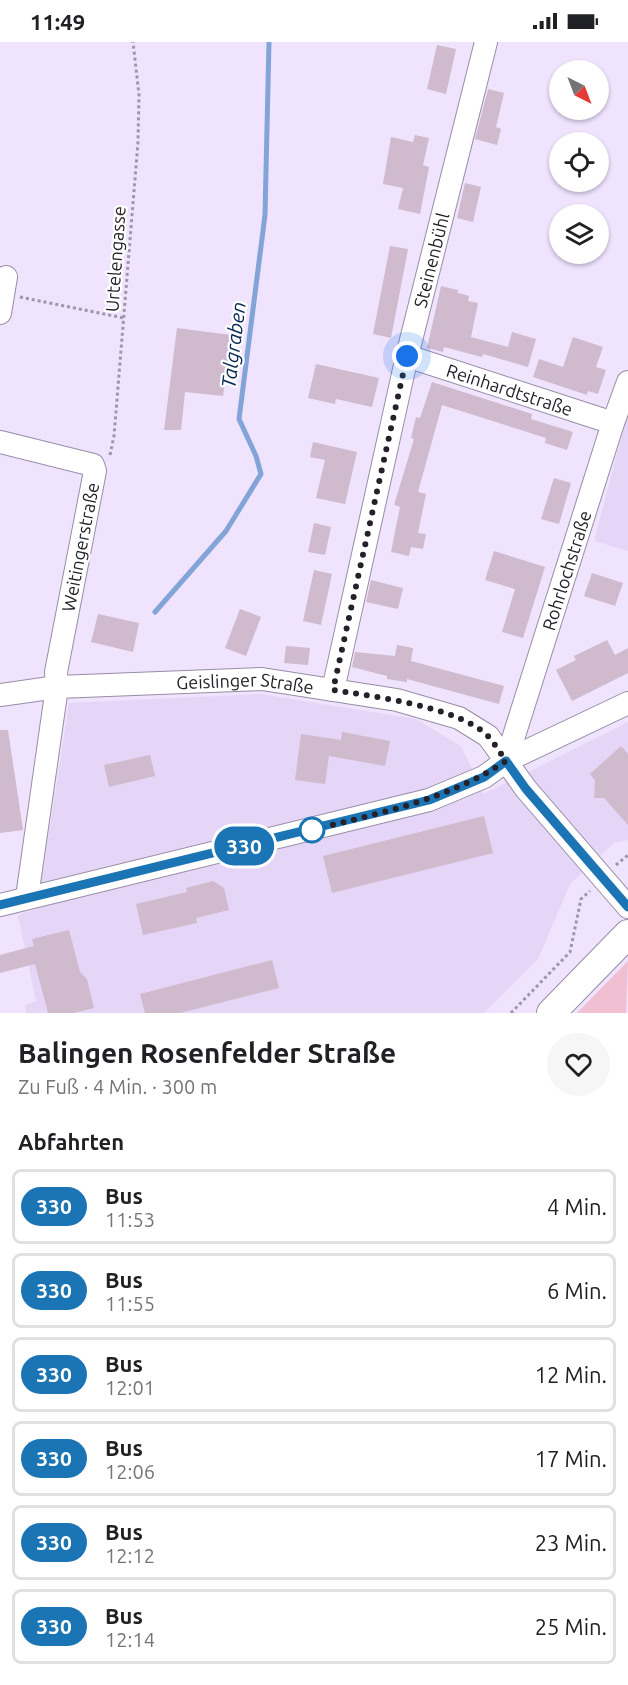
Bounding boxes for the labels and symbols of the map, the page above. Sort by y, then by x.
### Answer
north arrow [549,60,609,120]
street label: Urtelengasse [101,205,129,313]
street label: Steinenbühl [410,210,453,310]
water label: Talgraben [216,300,250,390]
your location [392,341,422,371]
street label: Reinhardtstraße [444,360,575,419]
street label: Weitingerstraße [58,481,102,613]
street label: Rohrlochstraße [538,508,595,633]
street label: Geislinger Straße [176,669,315,697]
unlabelled marker [299,817,325,843]
line badge: 330 [210,826,278,866]

